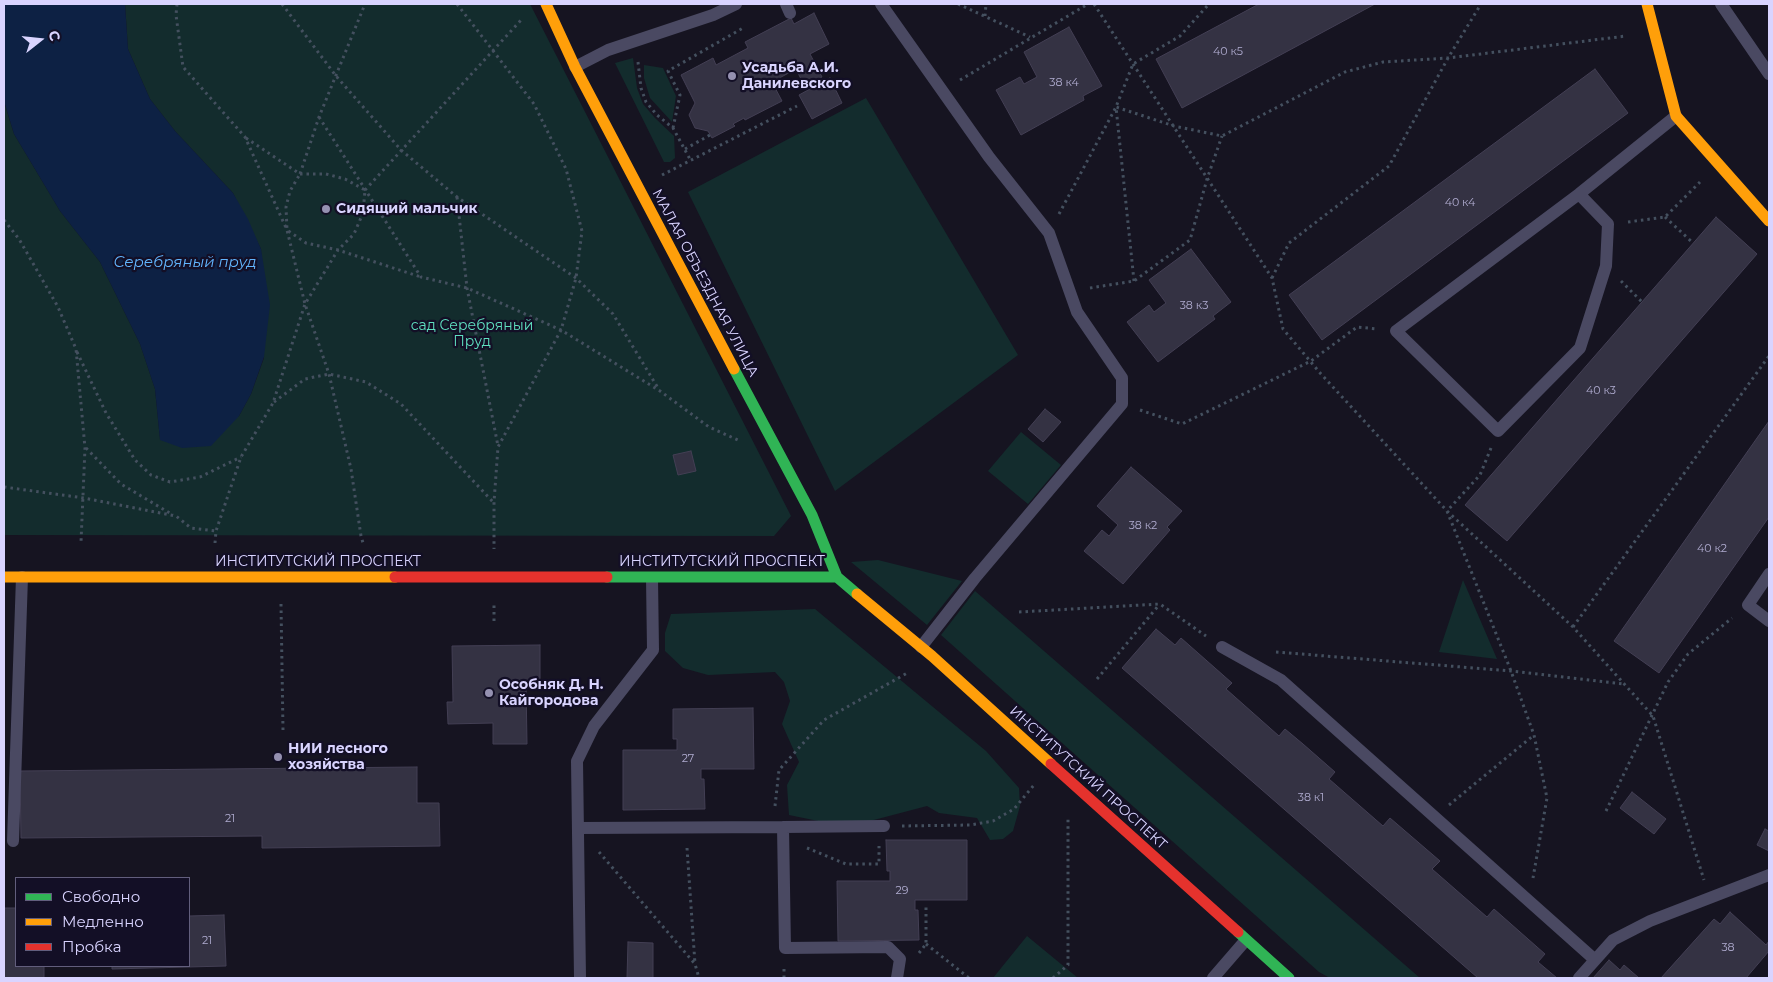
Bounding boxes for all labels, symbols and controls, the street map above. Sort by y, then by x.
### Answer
north arrow [15,15,65,65]
text: С [44,28,64,43]
house number: 40 к5 [1213,45,1243,59]
place label: Усадьба А.И. Данилевского [742,60,851,92]
marker: Усадьба А.И. Данилевского [726,70,738,82]
house number: 38 к4 [1049,76,1079,90]
street label: МАЛАЯ ОБЪЕЗДНАЯ УЛИЦА [648,186,762,380]
house number: 40 к4 [1445,196,1475,210]
place label: Сидящий мальчик [336,201,478,217]
marker: Сидящий мальчик [320,203,332,215]
water label: Серебряный пруд [114,254,256,272]
house number: 38 к3 [1180,299,1208,313]
park label: сад Серебряный Пруд [411,318,533,351]
house number: 40 к3 [1586,384,1616,398]
house number: 38 к2 [1129,519,1157,533]
house number: 40 к2 [1697,542,1727,556]
street label: ИНСТИТУТСКИЙ ПРОСПЕКТ [215,554,421,570]
street label: ИНСТИТУТСКИЙ ПРОСПЕКТ [619,554,825,570]
place label: Особняк Д. Н. Кайгородова [499,677,604,710]
marker: Особняк Д. Н. Кайгородова [483,687,495,699]
street label: ИНСТИТУТСКИЙ ПРОСПЕКТ [1006,703,1170,853]
place label: НИИ лесного хозяйства [288,741,388,774]
marker: НИИ лесного хозяйства [272,751,284,763]
house number: 27 [682,752,694,766]
house number: 38 к1 [1298,791,1324,805]
house number: 21 [225,812,235,826]
legend [15,877,190,967]
house number: 29 [896,884,908,898]
text: Свободно [62,887,140,906]
text: Медленно [62,912,144,931]
house number: 21 [202,934,212,948]
text: Пробка [62,937,121,956]
house number: 38 [1721,941,1735,955]

